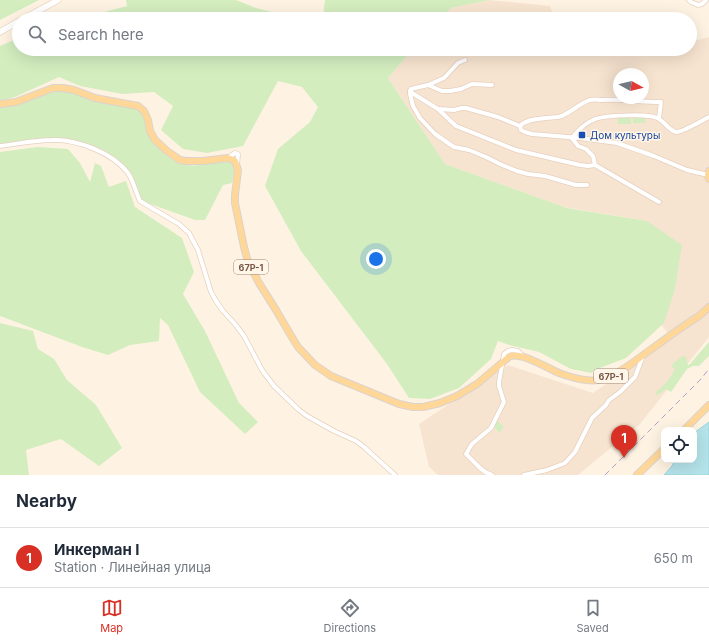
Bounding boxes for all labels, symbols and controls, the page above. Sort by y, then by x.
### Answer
search box [12,12,697,56]
icon: search [26,23,48,45]
text: Search here [58,25,144,44]
north arrow [613,68,649,104]
place label: Дом культуры [590,129,660,141]
marker: Дом культуры [577,130,587,140]
your location [366,249,386,269]
road number: 67Р-1 [234,260,268,274]
road number: 67Р-1 [594,369,628,383]
pin: 1 [611,425,637,458]
map controls [661,427,697,463]
button: locate [661,427,697,463]
text: Nearby [16,491,77,511]
text: Инкерман I [54,540,140,559]
text: 1 [26,550,32,566]
text: 650 m [654,550,693,566]
text: Station · Линейная улица [54,559,211,575]
tab: Map [100,597,123,635]
tab: Directions [324,597,376,635]
tab: Saved [577,597,609,635]

